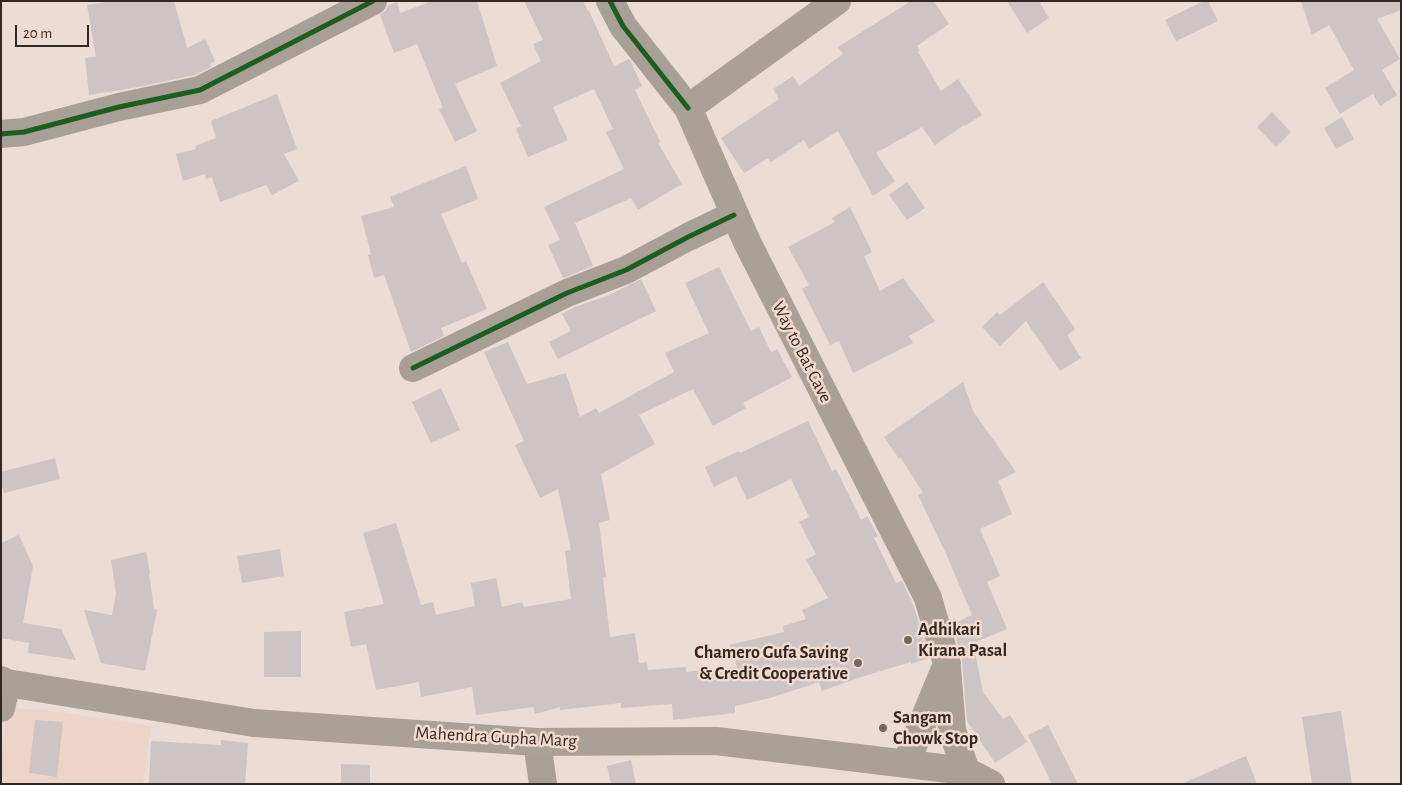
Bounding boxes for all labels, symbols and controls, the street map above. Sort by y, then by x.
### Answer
scale bar [18,15,91,47]
text: 20 m [23,26,52,41]
street label: Way to Bat Cave [767,298,837,406]
place label: Adhikari Kirana Pasal [918,619,1007,662]
marker: Adhikari Kirana Pasal [902,634,914,646]
place label: Chamero Gufa Saving & Credit Cooperative [694,642,848,684]
marker: Chamero Gufa Saving & Credit Cooperative [852,657,864,669]
place label: Sangam Chowk Stop [893,707,978,750]
street label: Mahendra Gupha Marg [415,722,577,752]
marker: Sangam Chowk Stop [877,722,889,734]

